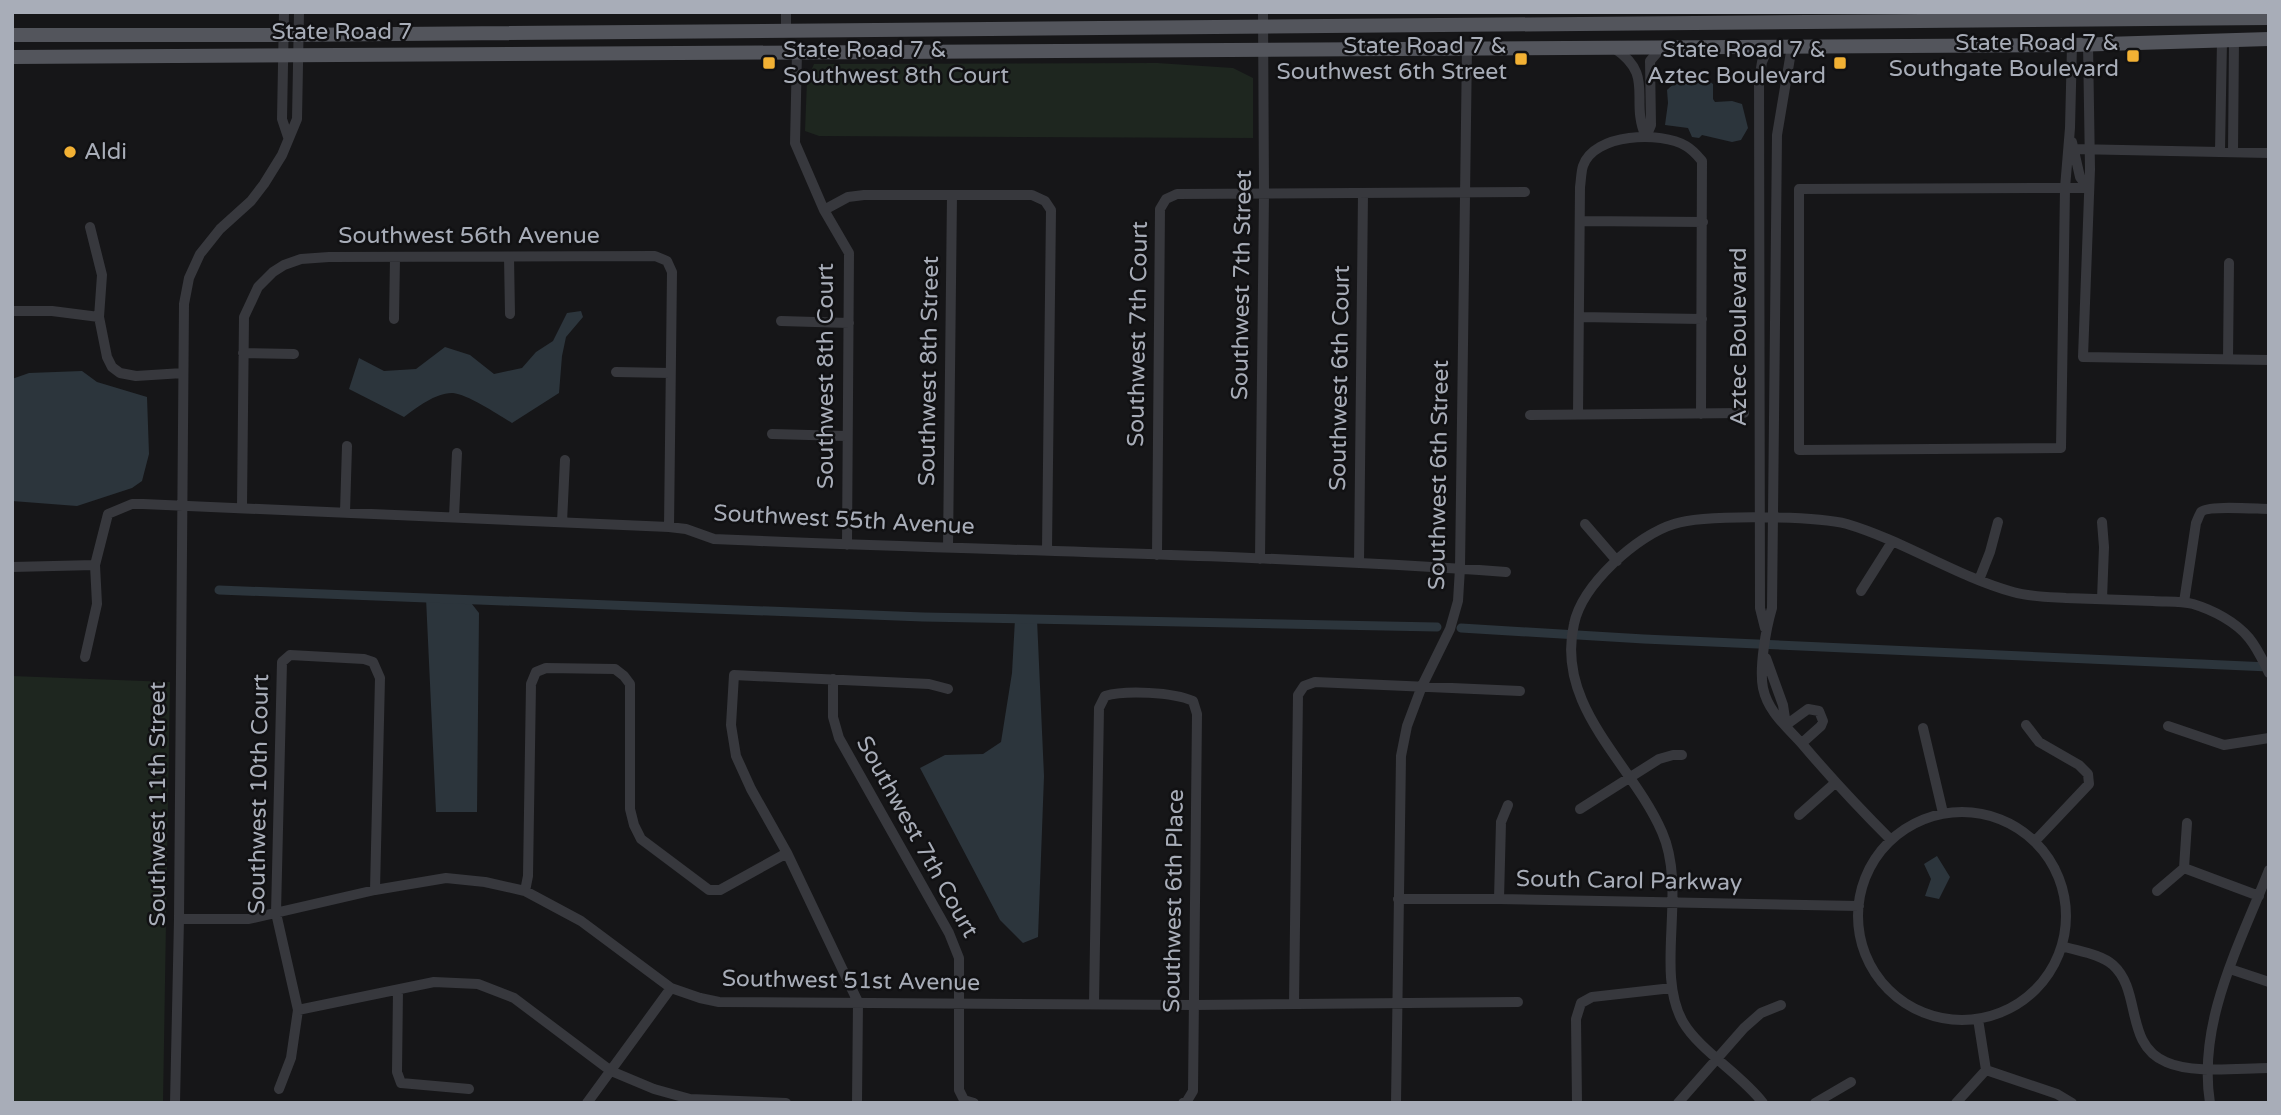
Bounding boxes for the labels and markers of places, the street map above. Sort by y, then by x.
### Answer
place label: State Road 7 & Southgate Boulevard [1889,29,2119,83]
place label: State Road 7 & Southwest 6th Street [1277,32,1507,86]
place label: State Road 7 & Southwest 8th Court [783,36,1009,90]
place label: State Road 7 & Aztec Boulevard [1647,36,1826,90]
marker: State Road 7 & Southgate Boulevard [2125,48,2141,64]
marker: State Road 7 & Southwest 6th Street [1513,51,1529,67]
marker: State Road 7 & Southwest 8th Court [761,55,777,71]
marker: State Road 7 & Aztec Boulevard [1832,55,1848,71]
place label: Aldi [84,138,127,166]
marker: Aldi [62,144,78,160]

